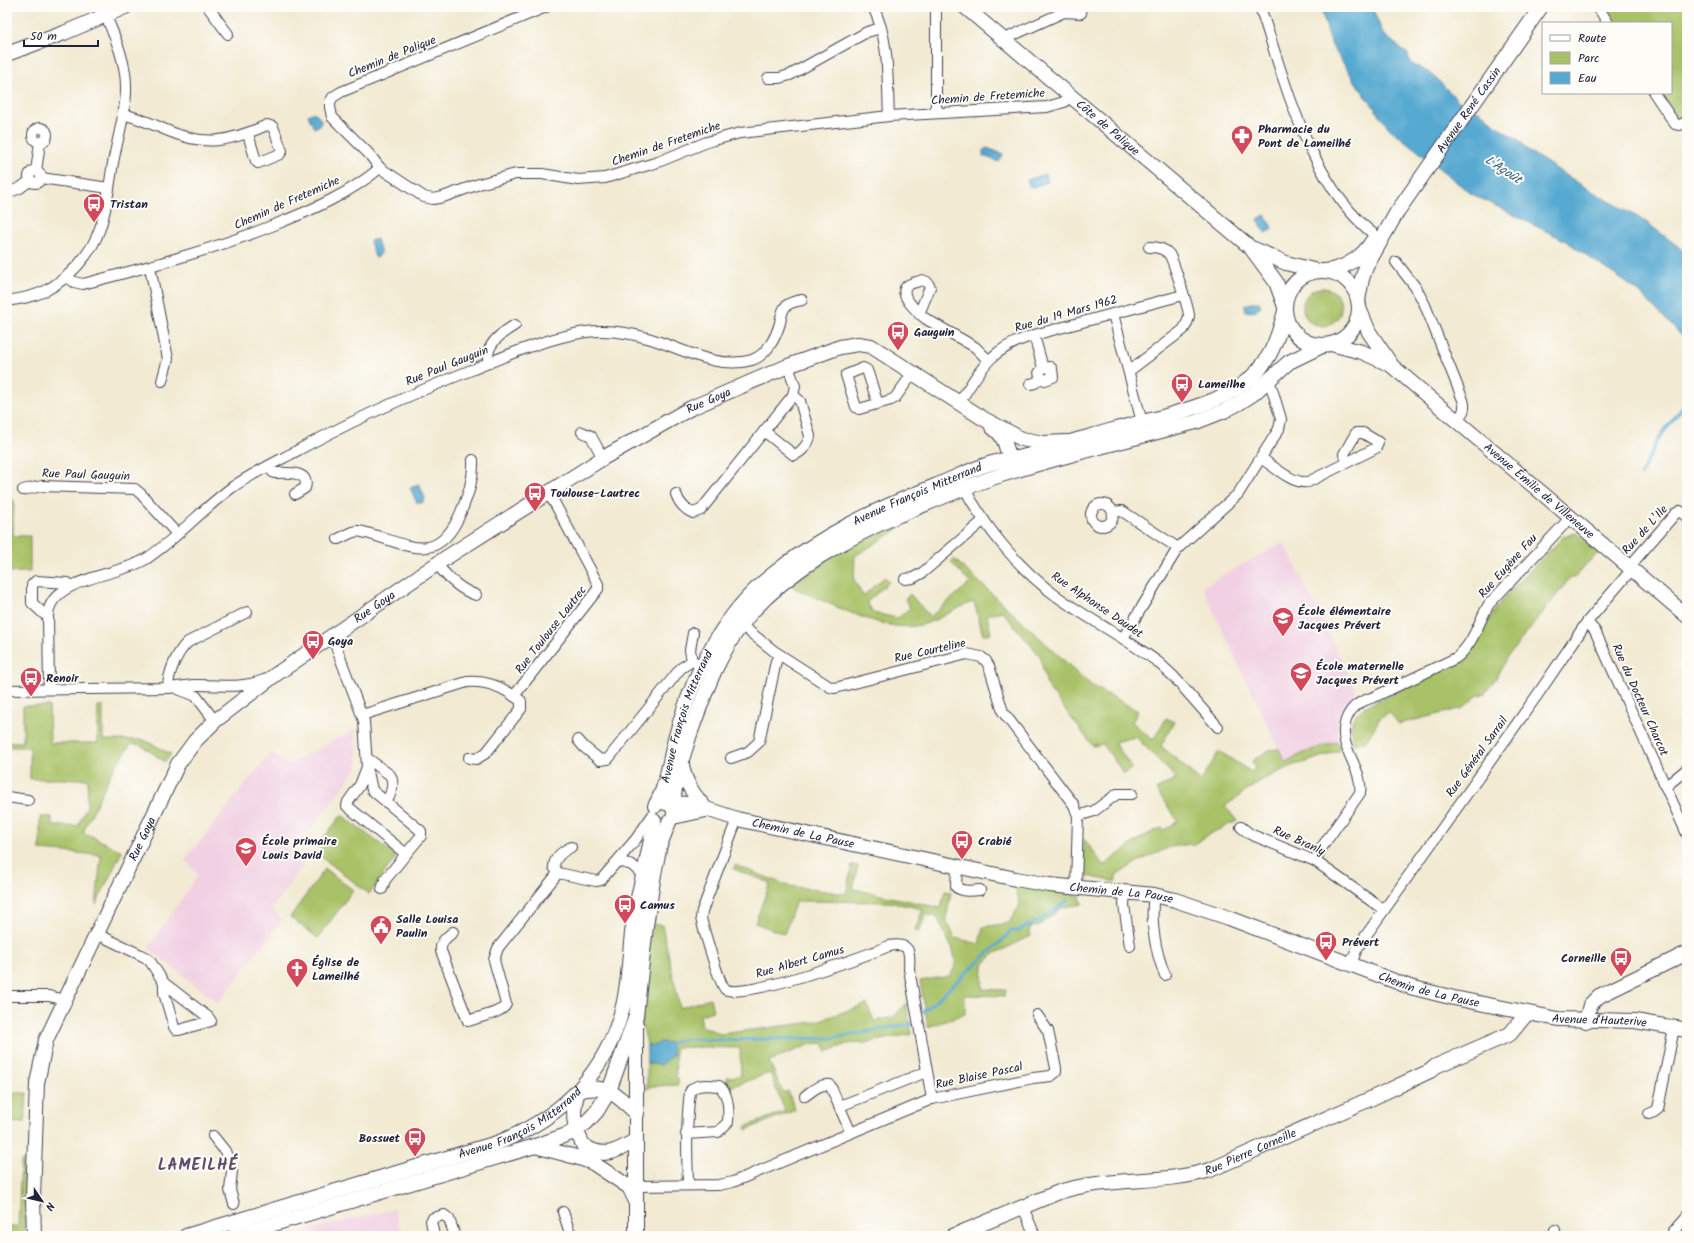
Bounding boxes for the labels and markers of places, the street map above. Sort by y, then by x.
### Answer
place label: Pharmacie du Pont de Lameilhé [1258,120,1351,153]
pharmacy icon: Pharmacie du Pont de Lameilhé [1229,123,1255,156]
bus stop icon: Tristan [81,191,107,224]
place label: Tristan [110,195,148,214]
bus stop icon: Gauguin [885,319,911,352]
place label: Gauguin [914,323,955,342]
bus stop icon: Lameilhe [1169,371,1195,404]
place label: Lameilhe [1198,375,1245,394]
bus stop icon: Toulouse-Lautrec [522,480,548,513]
place label: Toulouse-Lautrec [550,484,640,503]
place label: École élémentaire Jacques Prévert [1298,602,1391,635]
school or university icon: École élémentaire Jacques Prévert [1270,605,1296,638]
bus stop icon: Goya [300,628,326,661]
place label: Goya [328,632,353,651]
place label: École maternelle Jacques Prévert [1316,657,1404,690]
school or university icon: École maternelle Jacques Prévert [1288,660,1314,693]
bus stop icon: Renoir [18,665,44,698]
place label: Renoir [46,669,79,688]
bus stop icon: Crabié [949,828,975,861]
place label: École primaire Louis David [262,832,337,865]
place label: Crabié [978,832,1012,851]
school or university icon: École primaire Louis David [233,835,259,868]
bus stop icon: Camus [612,892,638,925]
place label: Camus [640,896,675,915]
place label: Salle Louisa Paulin [396,910,458,943]
public building icon: Salle Louisa Paulin [368,913,394,946]
bus stop icon: Prévert [1313,929,1339,962]
place label: Prévert [1342,933,1380,952]
bus stop icon: Corneille [1608,945,1634,978]
place label: Corneille [1561,949,1606,968]
place label: Église de Lameilhé [312,953,359,986]
church icon: Église de Lameilhé [284,956,310,989]
bus stop icon: Bossuet [402,1125,428,1158]
place label: Bossuet [359,1129,401,1148]

